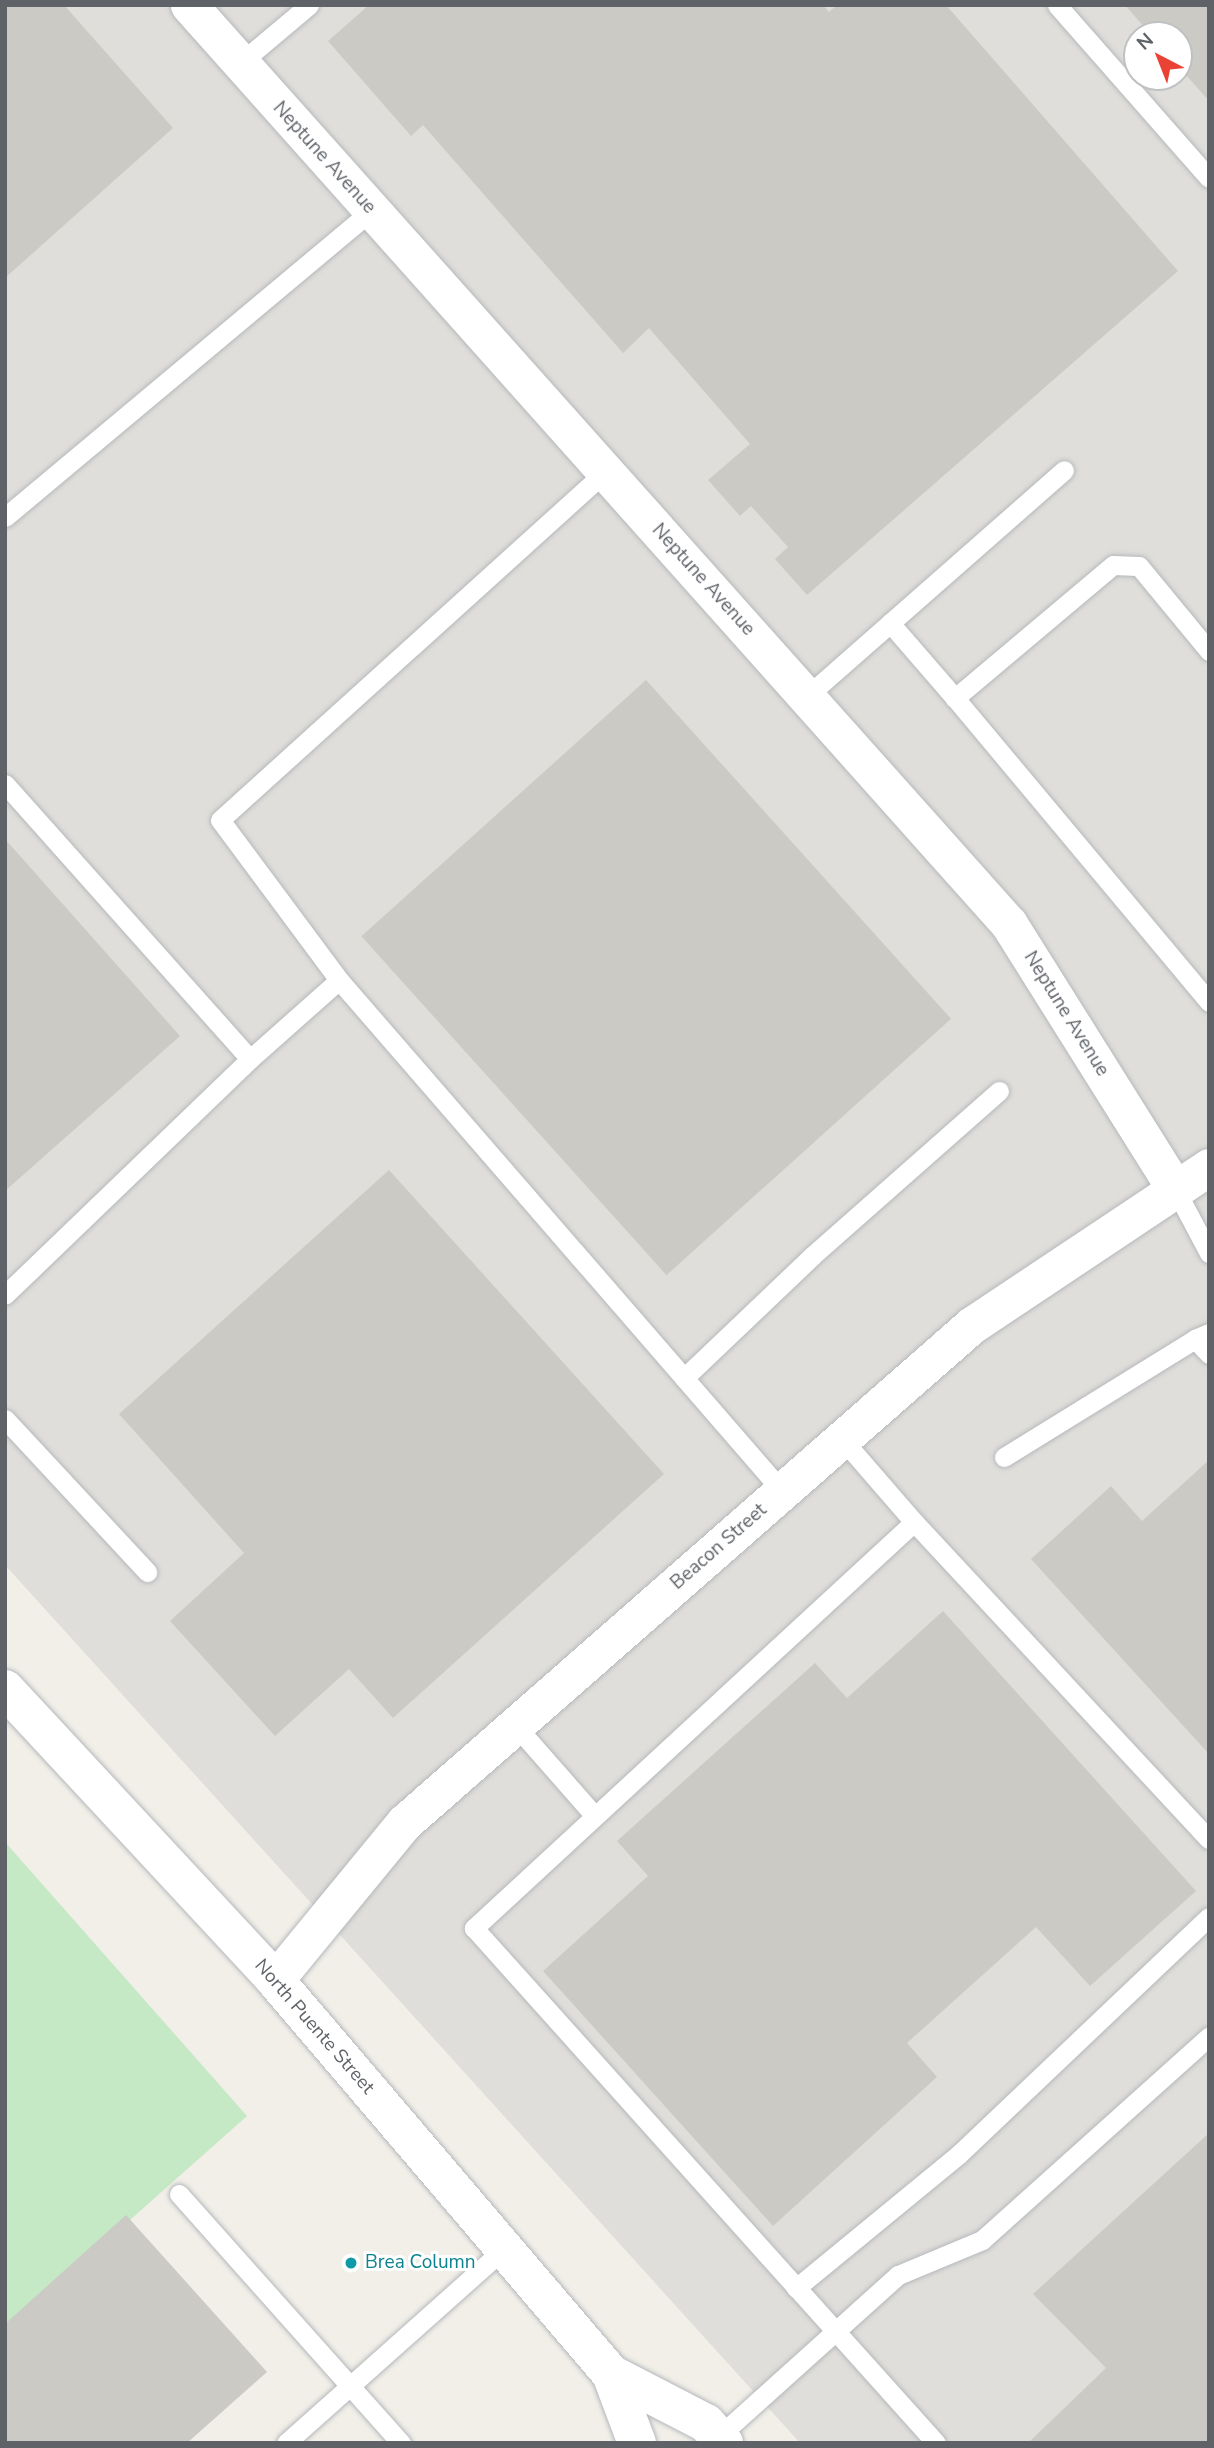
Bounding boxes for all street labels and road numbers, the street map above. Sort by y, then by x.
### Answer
street label: Neptune Avenue [268,97,380,219]
street label: Neptune Avenue [647,519,759,641]
street label: Neptune Avenue [1018,947,1114,1081]
street label: Beacon Street [666,1499,772,1595]
street label: North Puente Street [249,1955,379,2099]

